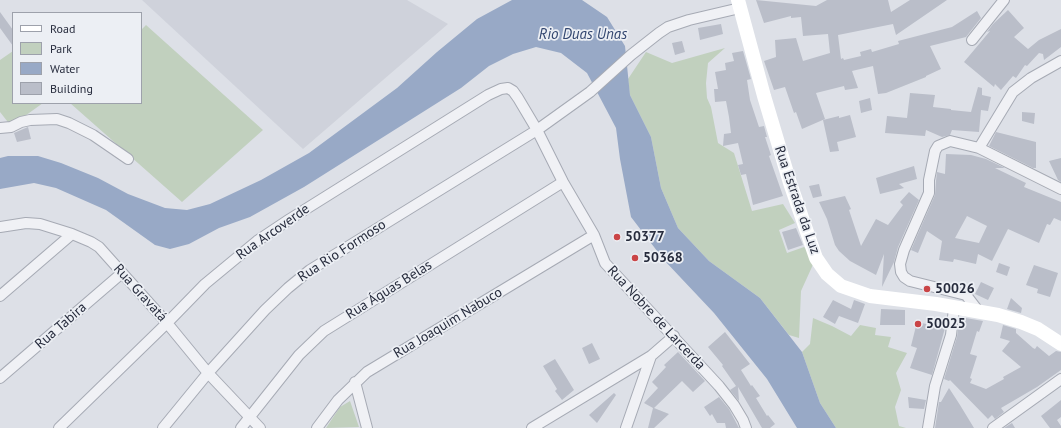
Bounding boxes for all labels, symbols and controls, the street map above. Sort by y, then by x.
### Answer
legend [12,12,142,104]
text: Road [50,21,75,36]
water label: Rio Duas Unas [539,26,627,44]
text: Park [50,41,72,56]
text: Water [50,61,80,76]
text: Building [50,81,93,96]
street label: Rua Estrada da Luz [771,144,823,256]
street label: Rua Arcoverde [233,201,313,263]
street label: Rua Rio Formoso [295,216,389,286]
place label: 50377 [625,229,665,245]
marker: 50377 [612,232,622,242]
place label: 50368 [643,250,683,266]
marker: 50368 [630,253,640,263]
street label: Rua Águas Belas [343,257,435,323]
street label: Rua Gravatá [110,261,170,325]
street label: Rua Nobre de Larcerda [604,263,708,373]
place label: 50026 [935,281,975,297]
street label: Rua Joaquim Nabuco [391,284,505,362]
marker: 50026 [922,284,932,294]
street label: Rua Tabira [32,299,90,353]
place label: 50025 [926,316,966,332]
marker: 50025 [913,319,923,329]

